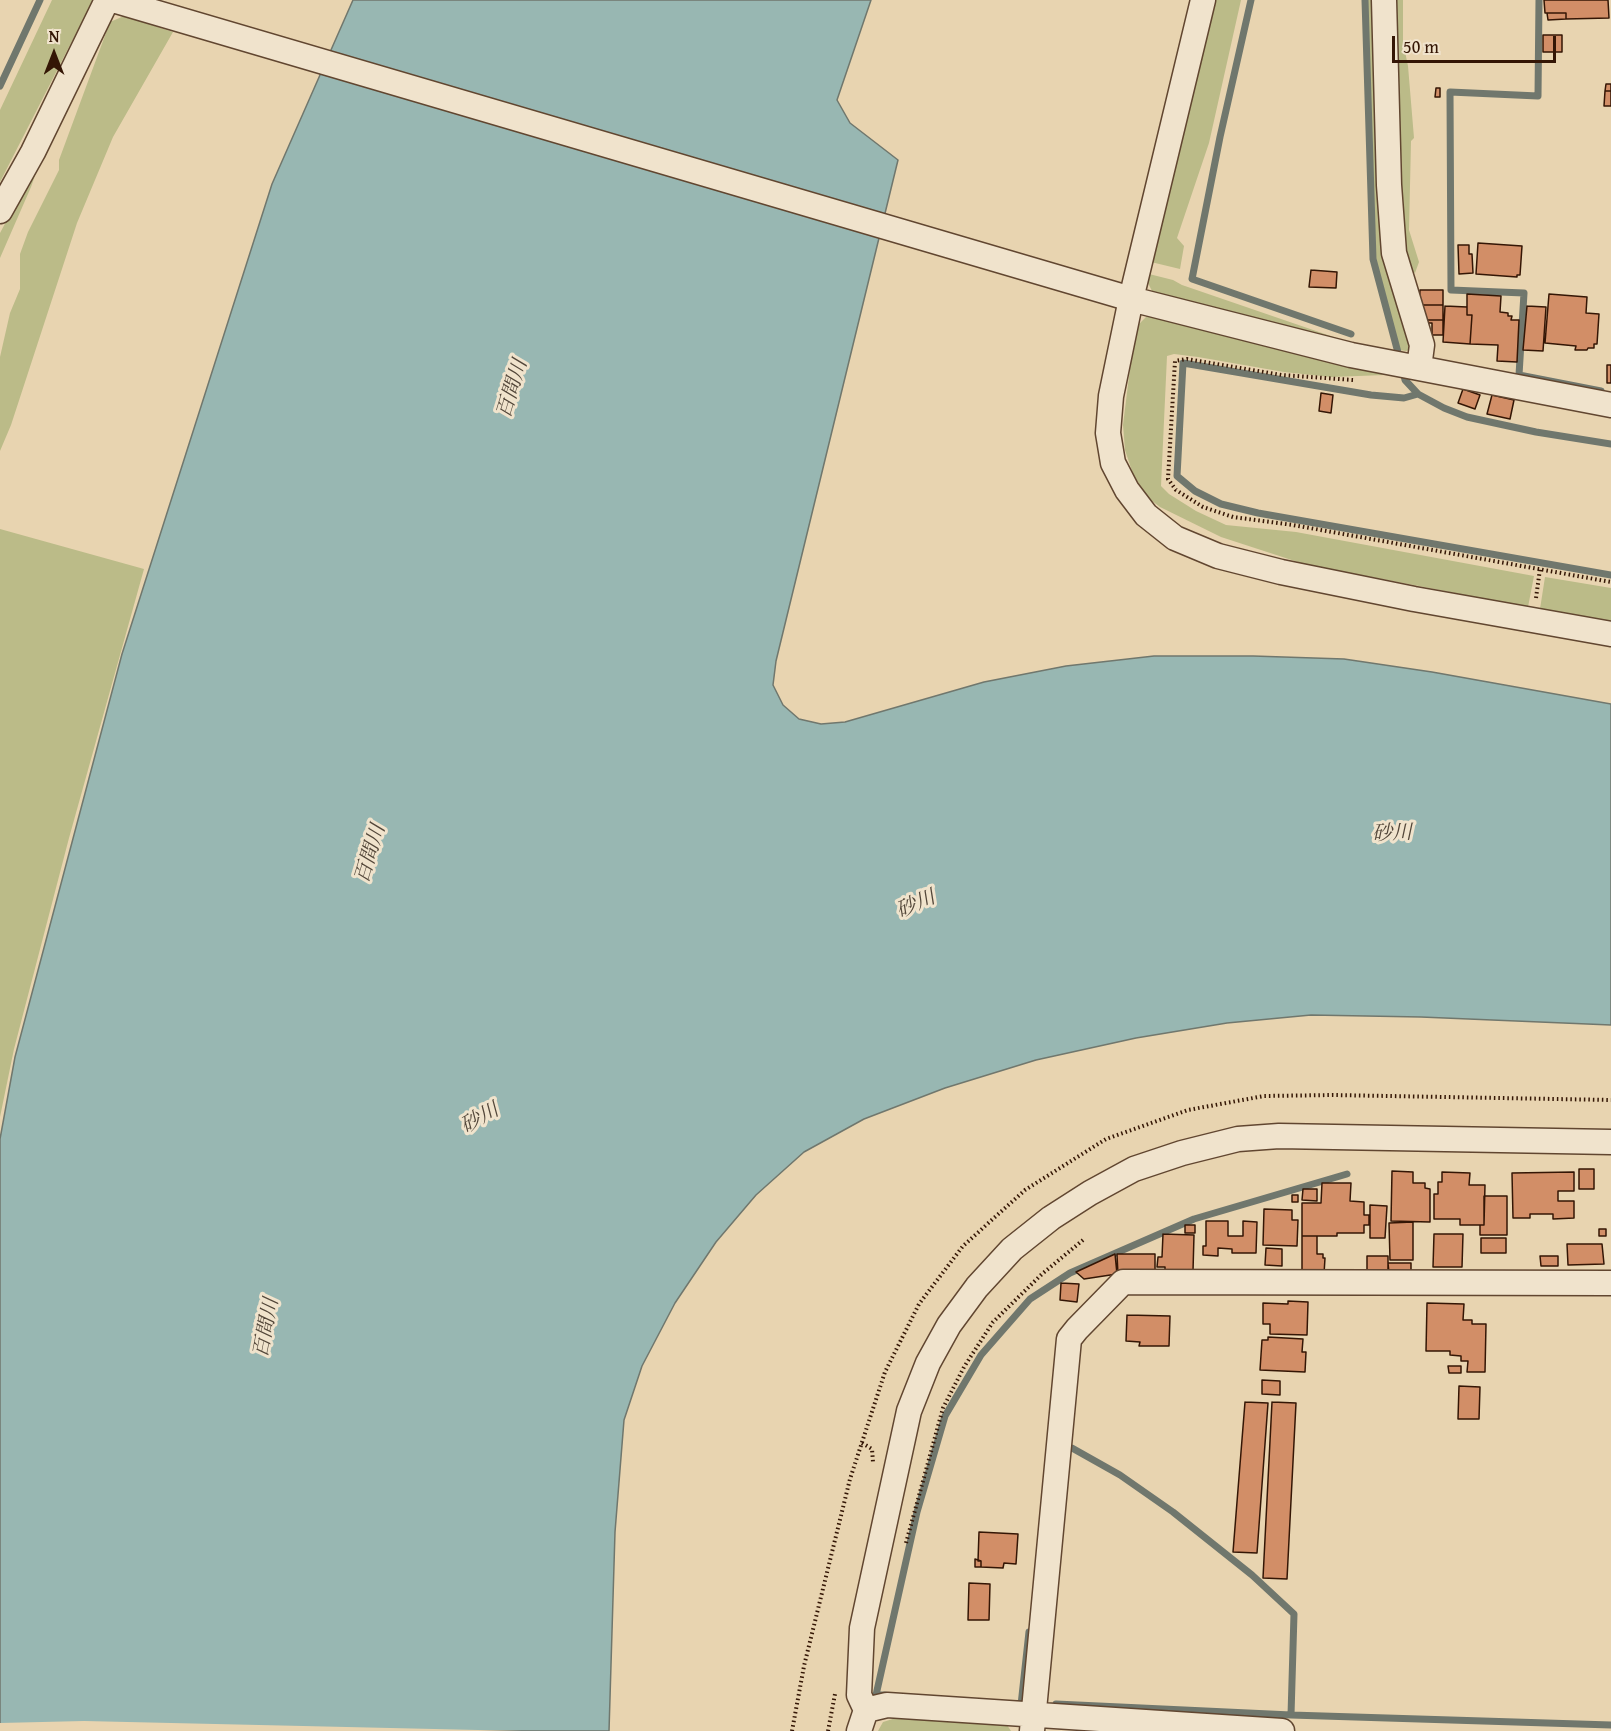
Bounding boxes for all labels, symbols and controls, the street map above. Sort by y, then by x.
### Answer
north arrow [24,24,84,84]
text: N [49,24,59,48]
scale bar [1395,24,1558,62]
text: 50 m [1403,33,1439,60]
water label: 百間川 [493,357,533,421]
water label: 砂川 [1372,821,1412,847]
water label: 百間川 [351,822,391,886]
water label: 砂川 [893,886,939,924]
water label: 砂川 [457,1099,503,1139]
water label: 百間川 [249,1296,285,1360]

